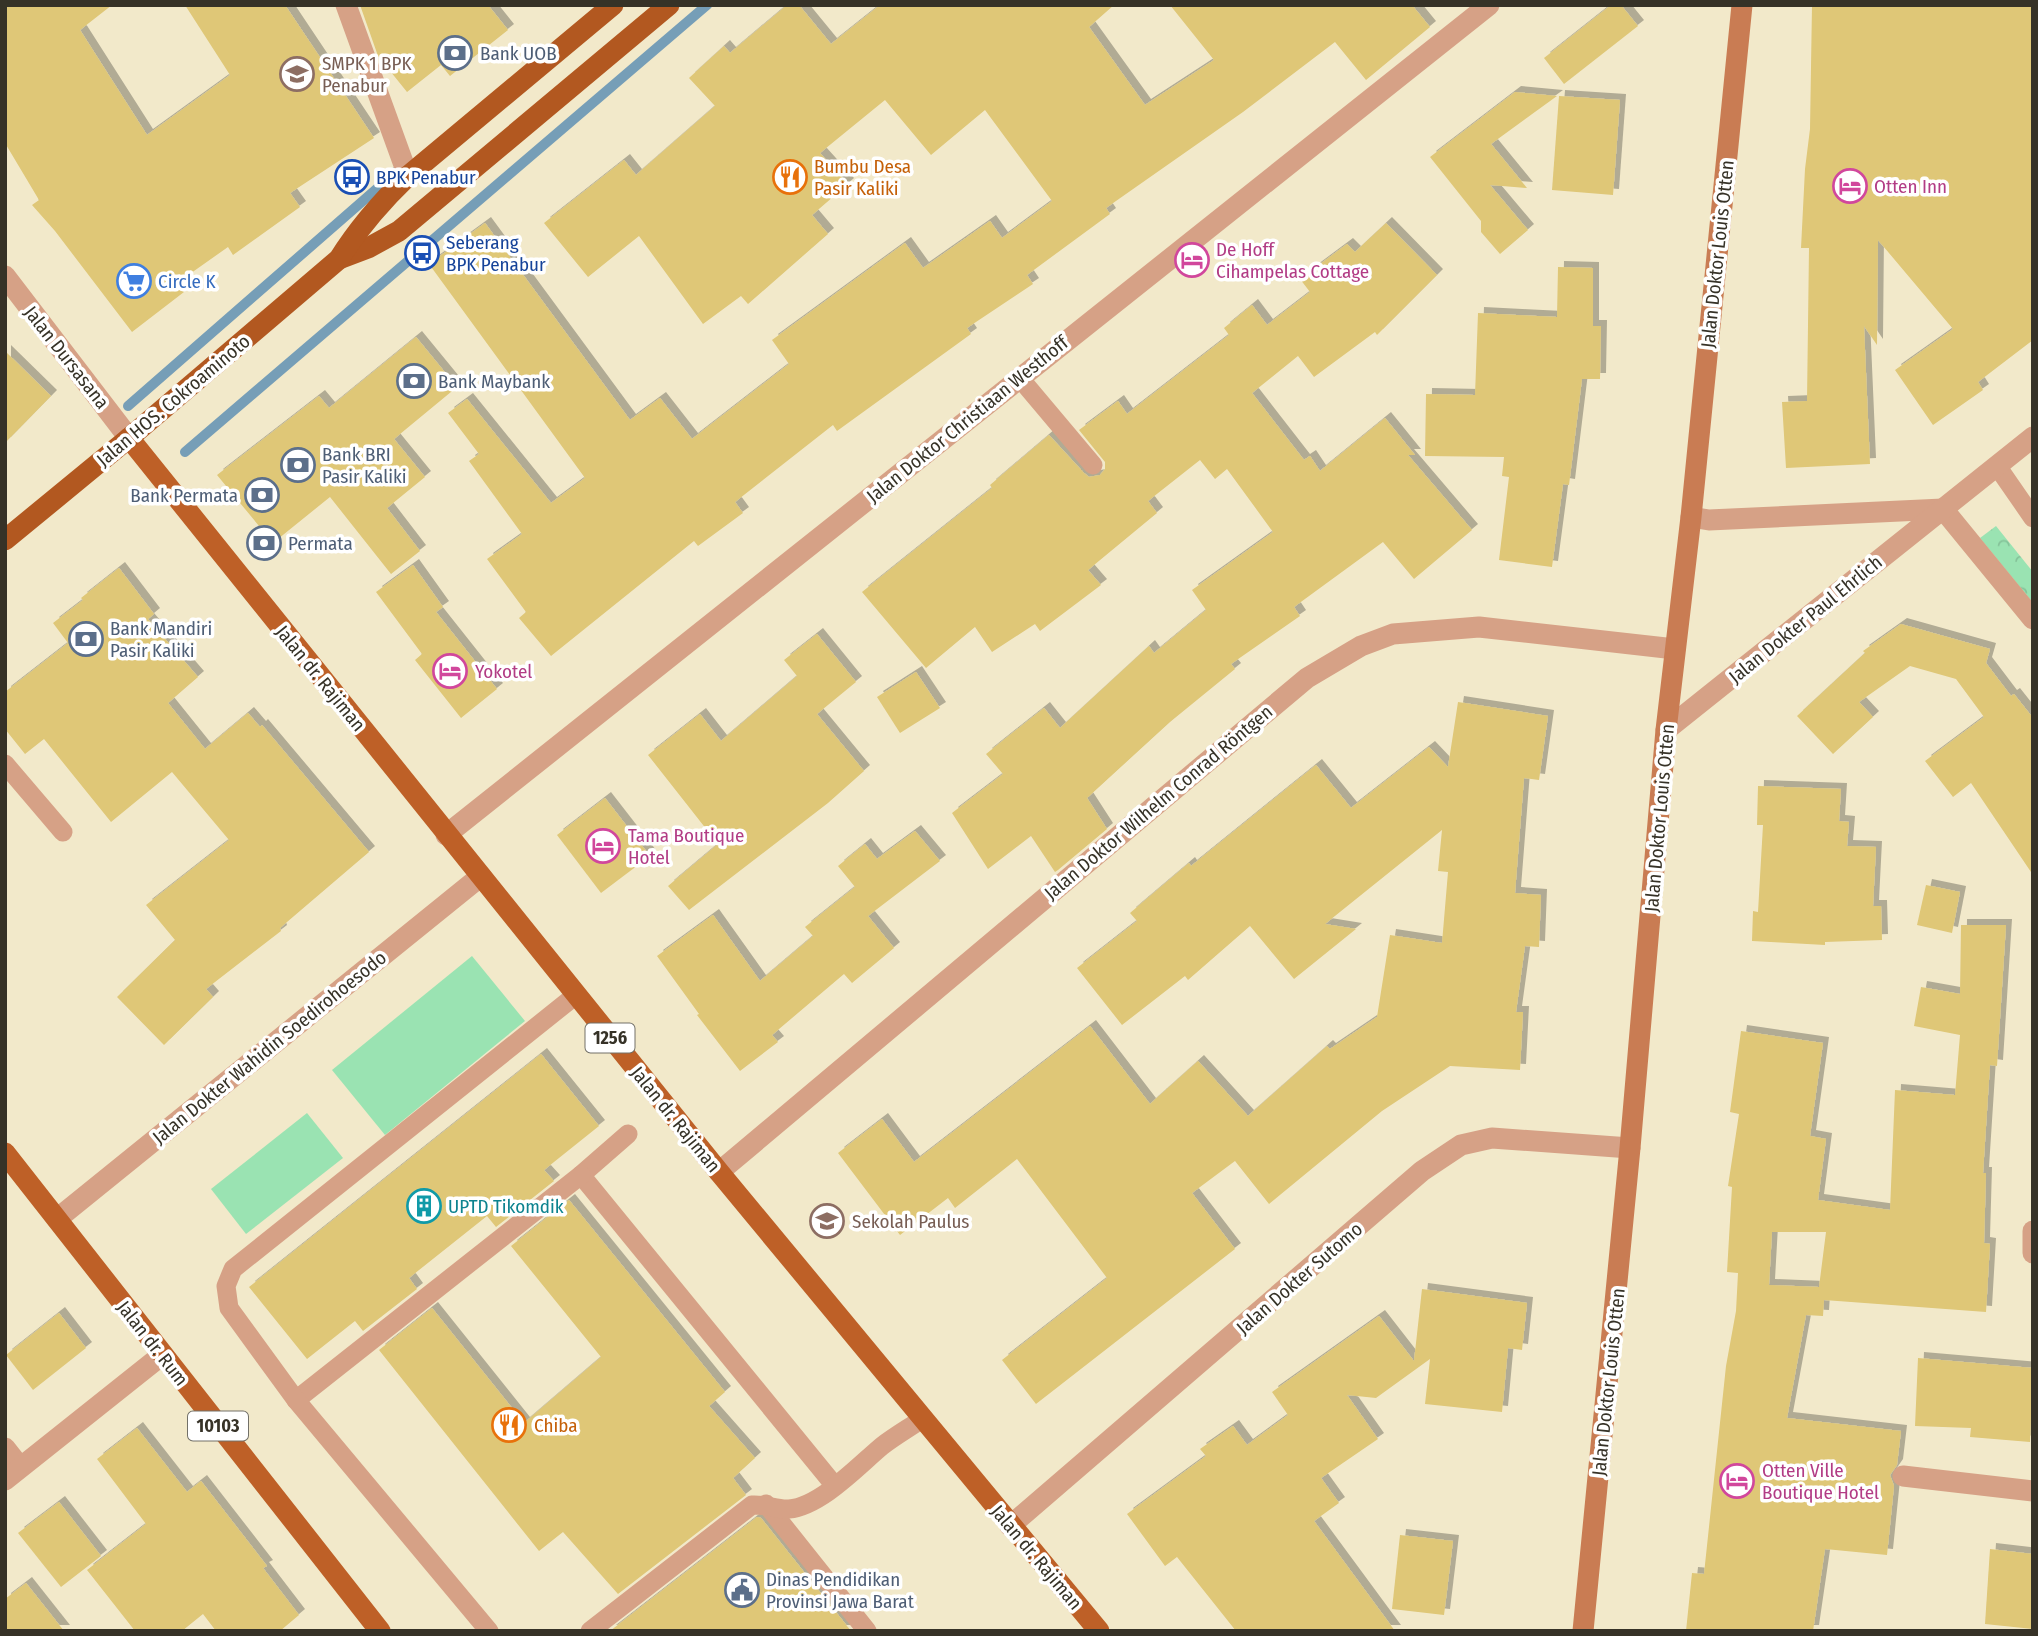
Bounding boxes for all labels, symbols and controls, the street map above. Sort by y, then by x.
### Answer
bank icon: Bank UOB [436,34,474,72]
place label: Bank UOB [480,42,557,65]
place label: SMPK 1 BPK Penabur [322,52,412,97]
school or university icon: SMPK 1 BPK Penabur [278,55,316,93]
place label: Bumbu Desa Pasir Kaliki [814,155,911,200]
bus stop icon: BPK Penabur [333,158,371,196]
restaurant icon: Bumbu Desa Pasir Kaliki [771,158,809,196]
street label: Jalan Doktor Louis Otten [1696,159,1739,349]
place label: BPK Penabur [376,166,476,189]
hotel icon: Otten Inn [1831,167,1869,205]
place label: Otten Inn [1874,175,1947,198]
place label: Seberang BPK Penabur [446,231,546,276]
bus stop icon: Seberang BPK Penabur [403,234,441,272]
place label: De Hoff Cihampelas Cottage [1216,238,1369,283]
hotel icon: De Hoff Cihampelas Cottage [1173,241,1211,279]
supermarket icon: Circle K [115,262,153,300]
place label: Circle K [158,270,216,293]
street label: Jalan Dursasana [19,301,114,413]
street label: Jalan HOS. Cokroaminoto [92,330,255,471]
street label: Jalan Doktor Christiaan Westhoff [862,330,1074,508]
bank icon: Bank Maybank [395,362,433,400]
place label: Bank Maybank [438,370,550,393]
place label: Bank BRI Pasir Kaliki [322,443,407,488]
bank icon: Bank BRI Pasir Kaliki [279,446,317,484]
bank icon: Bank Permata [243,476,281,514]
place label: Bank Permata [130,484,238,507]
bank icon: Permata [245,524,283,562]
place label: Permata [288,532,353,555]
street label: Jalan Dokter Paul Ehrlich [1724,551,1887,688]
place label: Bank Mandiri Pasir Kaliki [110,617,212,662]
bank icon: Bank Mandiri Pasir Kaliki [67,620,105,658]
street label: Jalan dr. Rajiman [271,621,370,736]
hotel icon: Yokotel [431,652,469,690]
place label: Yokotel [475,660,532,683]
street label: Jalan Doktor Wilhelm Conrad Röntgen [1040,700,1277,905]
street label: Jalan Doktor Louis Otten [1640,723,1679,913]
place label: Tama Boutique Hotel [628,824,744,869]
hotel icon: Tama Boutique Hotel [584,827,622,865]
street label: Jalan Dokter Wahidin Soedirohoesodo [148,946,391,1149]
road number: 1256 [586,1023,634,1052]
street label: Jalan dr. Rajiman [626,1062,725,1177]
building icon: UPTD Tikomdik [405,1187,443,1225]
place label: UPTD Tikomdik [448,1195,564,1218]
school or university icon: Sekolah Paulus [808,1202,846,1240]
place label: Sekolah Paulus [852,1210,969,1233]
street label: Jalan Dokter Sutomo [1232,1217,1367,1339]
street label: Jalan Doktor Louis Otten [1587,1287,1630,1477]
street label: Jalan dr. Rum [112,1296,193,1390]
restaurant icon: Chiba [490,1406,528,1444]
road number: 10103 [188,1412,248,1441]
place label: Chiba [534,1414,578,1437]
place label: Otten Ville Boutique Hotel [1762,1459,1879,1504]
hotel icon: Otten Ville Boutique Hotel [1718,1462,1756,1500]
street label: Jalan dr. Rajiman [986,1500,1087,1614]
place label: Dinas Pendidikan Provinsi Jawa Barat [766,1568,915,1613]
public building icon: Dinas Pendidikan Provinsi Jawa Barat [723,1571,761,1609]

